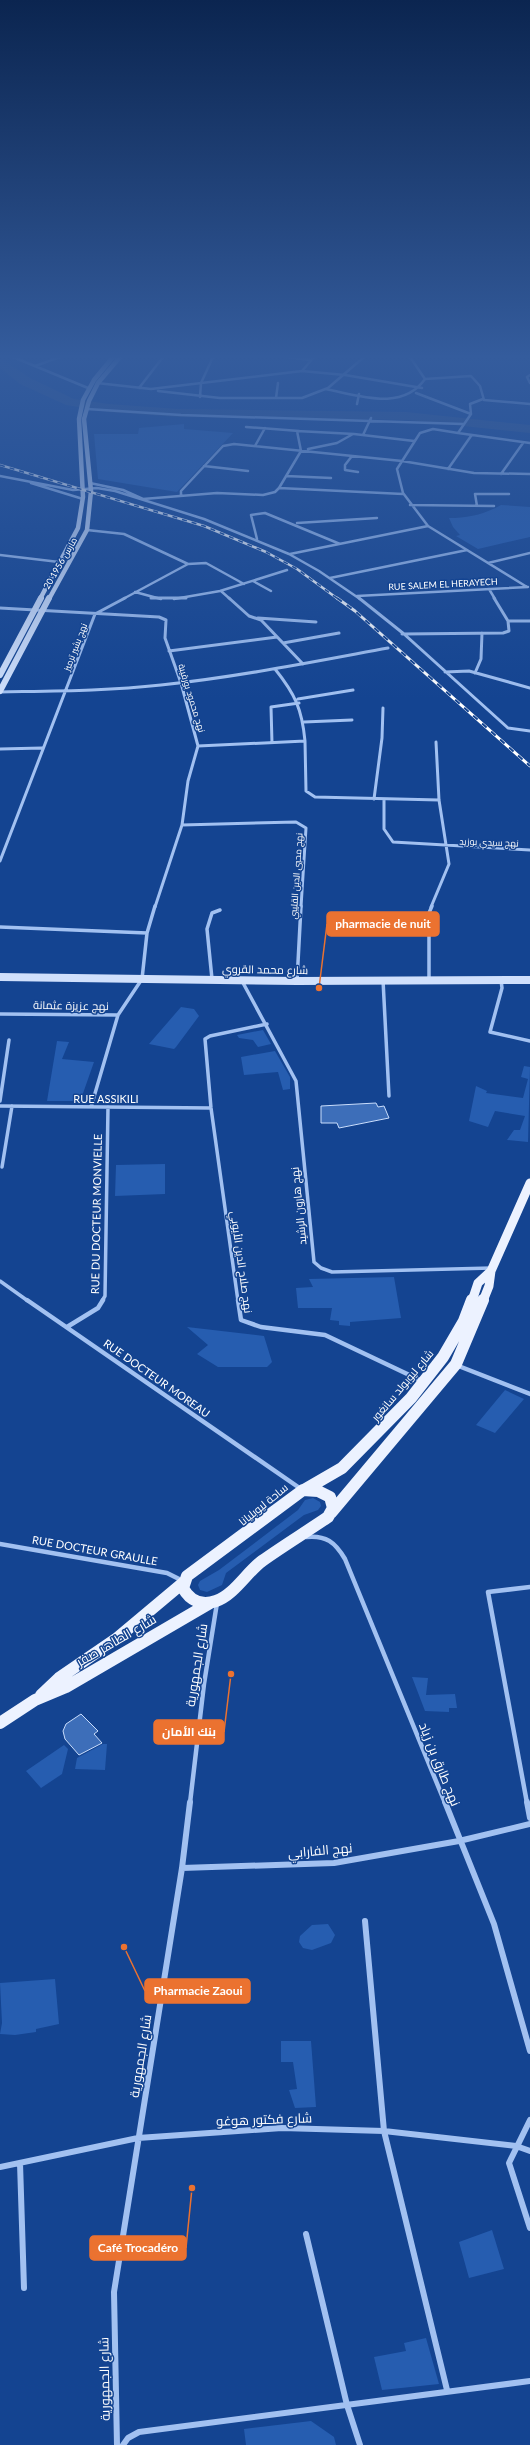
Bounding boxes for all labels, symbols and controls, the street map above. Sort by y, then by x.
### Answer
street label: 20 مارس 1956 [41,535,79,591]
street label: RUE SALEM EL HERAYECH [388,576,498,592]
street label: نهج بشير ترميز [60,622,90,674]
street label: نهج محمود بورقيبة [175,662,208,734]
street label: نهج محيي الدين القليبي [287,832,307,920]
street label: نهج سيدي بوزيد [459,835,519,851]
callout: pharmacie de nuit [327,912,439,936]
text: pharmacie de nuit [335,916,431,931]
street label: شارع محمد القروي [222,962,308,979]
street label: نهج عزيزة عثمانة [33,998,109,1014]
street label: RUE ASSIKILI [73,1092,139,1105]
street label: RUE DU DOCTEUR MONVIELLE [88,1134,104,1294]
street label: نهج هارون الرشيد [287,1166,311,1246]
street label: نهج صلاح الدين الأيوبي [225,1210,256,1314]
street label: RUE DOCTEUR MOREAU [101,1336,213,1420]
street label: شارع ليوبولد سانغور [368,1347,437,1425]
street label: ساحة ليوبليانا [236,1480,291,1528]
street label: RUE DOCTEUR GRAULLE [31,1533,159,1567]
street label: شارع الطاهر صفر [72,1611,159,1671]
street label: شارع الجمهورية [182,1622,211,1708]
callout: بنك الأمان [154,1720,224,1744]
street label: نهج طارق بن زياد [415,1720,464,1809]
text: بنك الأمان [162,1724,216,1740]
street label: نهج الفارابي [287,1839,353,1864]
callout: Pharmacie Zaoui [145,1979,250,2003]
text: Pharmacie Zaoui [153,1983,243,1998]
street label: شارع الجمهورية [126,2013,155,2099]
street label: شارع فكتور هوغو [216,2109,312,2130]
callout: Café Trocadéro [90,2236,186,2260]
text: Café Trocadéro [98,2240,178,2255]
street label: شارع الجمهورية [95,2337,114,2421]

